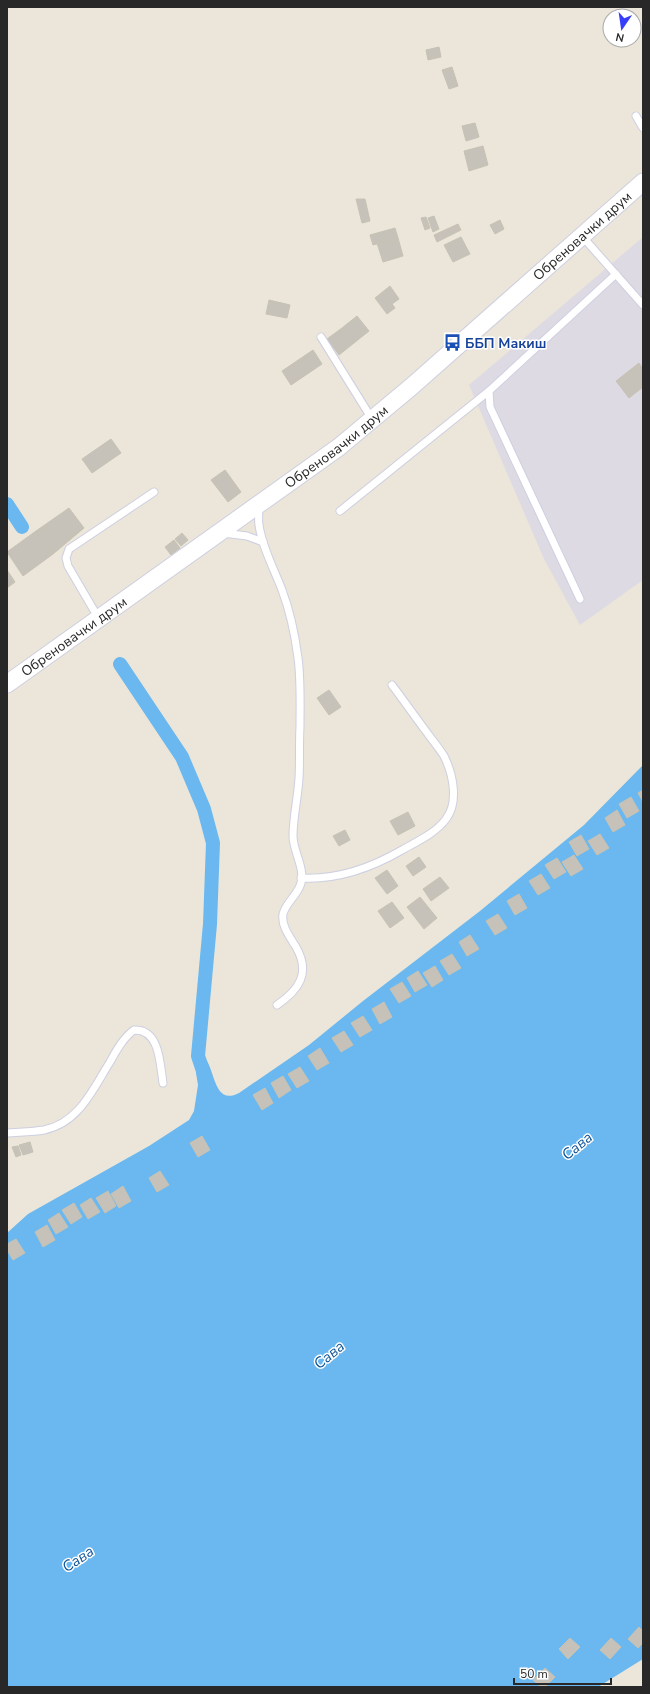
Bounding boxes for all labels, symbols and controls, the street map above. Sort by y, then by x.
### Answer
north arrow [602,8,642,48]
text: N [614,29,626,45]
street label: Обреновачки друм [529,187,636,285]
bus stop icon: ББП Макиш [442,333,462,353]
place label: ББП Макиш [465,334,546,353]
street label: Обреновачки друм [281,401,392,492]
street label: Обреновачки друм [17,592,131,681]
water label: Сава [557,1127,597,1165]
water label: Сава [309,1336,349,1374]
water label: Сава [58,1541,98,1577]
scale bar [514,1660,611,1686]
text: 50 m [520,1666,548,1682]

